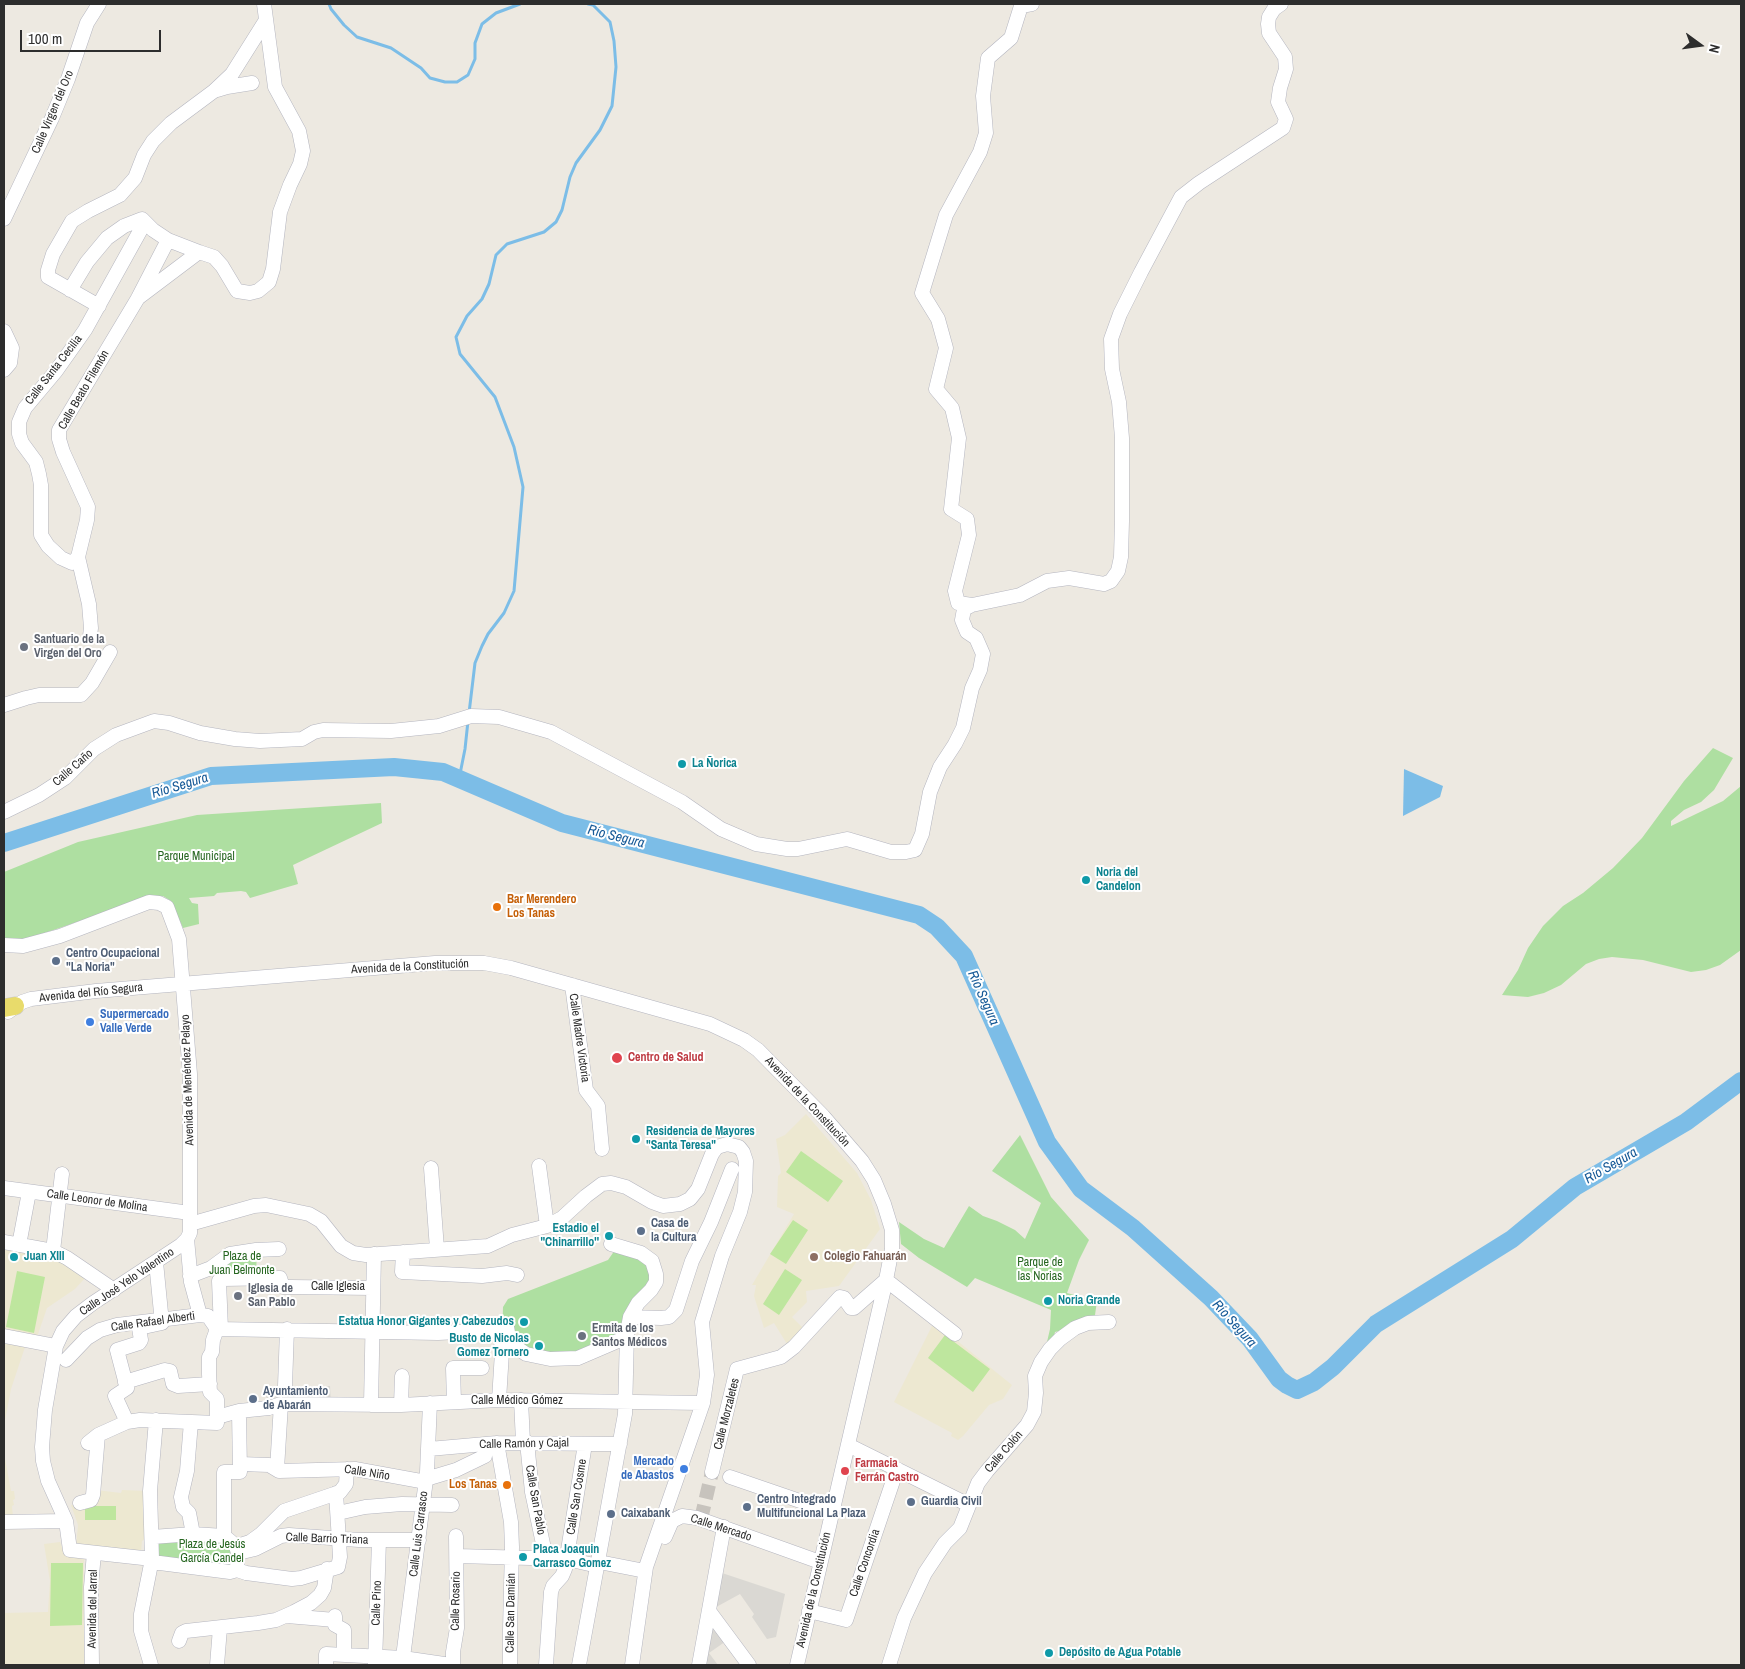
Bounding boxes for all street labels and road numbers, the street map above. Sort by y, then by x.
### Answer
street label: Calle Virgen del Oro [29,68,77,156]
street label: Calle Santa Cecilia [22,332,86,408]
street label: Calle Beato Filemón [55,348,113,432]
street label: Calle Caño [50,747,96,789]
street label: Avenida de la Constitución [351,957,469,977]
street label: Avenida del Río Segura [38,980,144,1006]
street label: Calle Madre Victoria [566,993,592,1083]
street label: Avenida de Menéndez Pelayo [179,1014,197,1146]
street label: Avenida de la Constitución [761,1054,853,1150]
street label: Calle Leonor de Molina [46,1187,148,1215]
street label: Calle José Yelo Valentino [77,1245,177,1319]
street label: Calle Iglesia [311,1280,365,1294]
street label: Calle Rafael Alberti [110,1309,196,1335]
street label: Calle Morzaletes [711,1377,743,1451]
street label: Calle Médico Gómez [471,1394,563,1408]
street label: Calle Colón [982,1428,1026,1476]
street label: Calle Ramón y Cajal [479,1436,569,1452]
street label: Calle San Cosme [564,1458,590,1536]
street label: Calle Niño [343,1462,391,1484]
street label: Calle San Pablo [522,1464,548,1536]
street label: Calle Luis Carrasco [407,1490,431,1578]
street label: Calle Mercado [689,1511,753,1545]
street label: Calle Concordia [847,1527,883,1599]
street label: Calle Barrio Triana [285,1530,369,1548]
street label: Avenida de la Constitución [794,1531,834,1649]
street label: Avenida del Jarral [85,1569,101,1649]
street label: Calle Rosario [448,1571,464,1631]
street label: Calle San Damián [503,1573,519,1653]
street label: Calle Pino [369,1580,385,1626]

